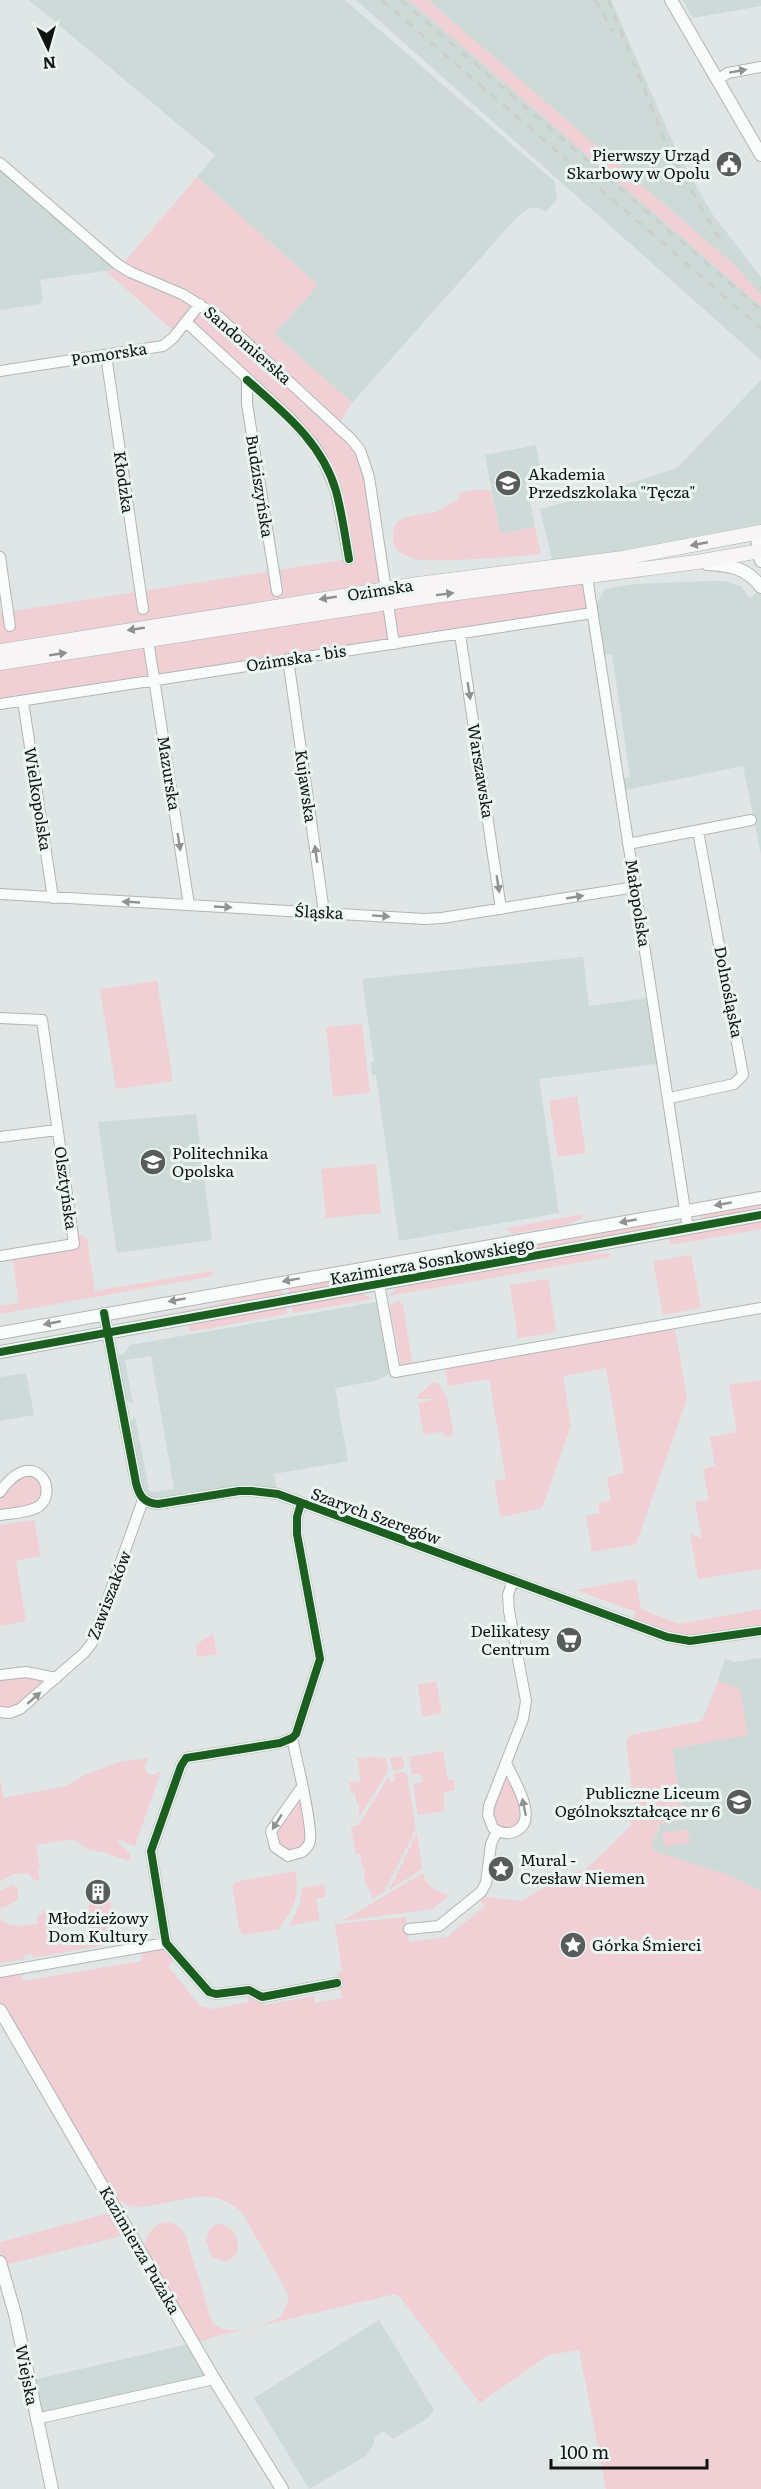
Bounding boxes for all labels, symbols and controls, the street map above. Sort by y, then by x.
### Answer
north arrow [18,18,78,78]
text: N [42,51,57,76]
one-way arrow [729,66,748,75]
place label: Pierwszy Urząd Skarbowy w Opolu [566,142,710,184]
public building icon: Pierwszy Urząd Skarbowy w Opolu [714,149,744,179]
street label: Sandomierska [200,299,298,389]
street label: Pomorska [69,335,149,371]
street label: Budziszyńska [241,433,281,539]
street label: Kłodzka [109,449,141,515]
place label: Akademia Przedszkolaka "Tęcza" [528,461,695,503]
school or university icon: Akademia Przedszkolaka "Tęcza" [493,468,523,498]
one-way arrow [689,540,708,549]
street label: Ozimska [345,572,415,606]
one-way arrow [436,590,455,599]
one-way arrow [319,593,338,602]
one-way arrow [126,625,145,634]
street label: Ozimska - bis [244,637,347,677]
one-way arrow [48,649,67,658]
one-way arrow [464,682,473,701]
street label: Warszawska [463,722,501,820]
street label: Mazurska [152,734,188,812]
street label: Wielkopolska [19,745,59,853]
street label: Kujawska [290,748,324,824]
one-way arrow [175,832,184,851]
one-way arrow [311,845,320,864]
street label: Małopolska [620,857,658,949]
one-way arrow [493,875,502,894]
one-way arrow [565,892,584,901]
one-way arrow [121,897,140,907]
street label: Śląska [294,898,345,924]
one-way arrow [213,903,232,912]
one-way arrow [372,911,391,920]
street label: Dolnośląska [709,944,751,1040]
place label: Politechnika Opolska [172,1140,269,1182]
street label: Olsztyńska [49,1145,85,1231]
school or university icon: Politechnika Opolska [138,1147,168,1177]
one-way arrow [714,1200,733,1209]
one-way arrow [618,1217,637,1226]
street label: Kazimierza Sosnkowskiego [328,1230,536,1290]
one-way arrow [282,1276,301,1285]
one-way arrow [167,1296,186,1305]
one-way arrow [42,1319,61,1328]
street label: Szarych Szeregów [308,1480,445,1550]
street label: Zawiszaków [80,1546,136,1643]
place label: Delikatesy Centrum [470,1618,551,1660]
supermarket icon: Delikatesy Centrum [554,1625,584,1655]
one-way arrow [26,1692,41,1705]
place label: Publiczne Liceum Ogólnokształcące nr 6 [555,1780,720,1822]
school or university icon: Publiczne Liceum Ogólnokształcące nr 6 [724,1787,754,1817]
one-way arrow [519,1797,528,1816]
one-way arrow [271,1814,282,1830]
place label: Mural - Czesław Niemen [520,1847,646,1889]
place icon: Mural - Czesław Niemen [486,1854,516,1884]
building icon: Młodzieżowy Dom Kultury [83,1877,113,1907]
place label: Młodzieżowy Dom Kultury [47,1905,149,1947]
place icon: Górka Śmierci [558,1930,588,1960]
place label: Górka Śmierci [592,1932,701,1956]
street label: Kazimierza Pużaka [94,2181,188,2318]
street label: Wiejska [10,2342,46,2408]
scale bar [551,2432,707,2470]
text: 100 m [560,2438,609,2465]

